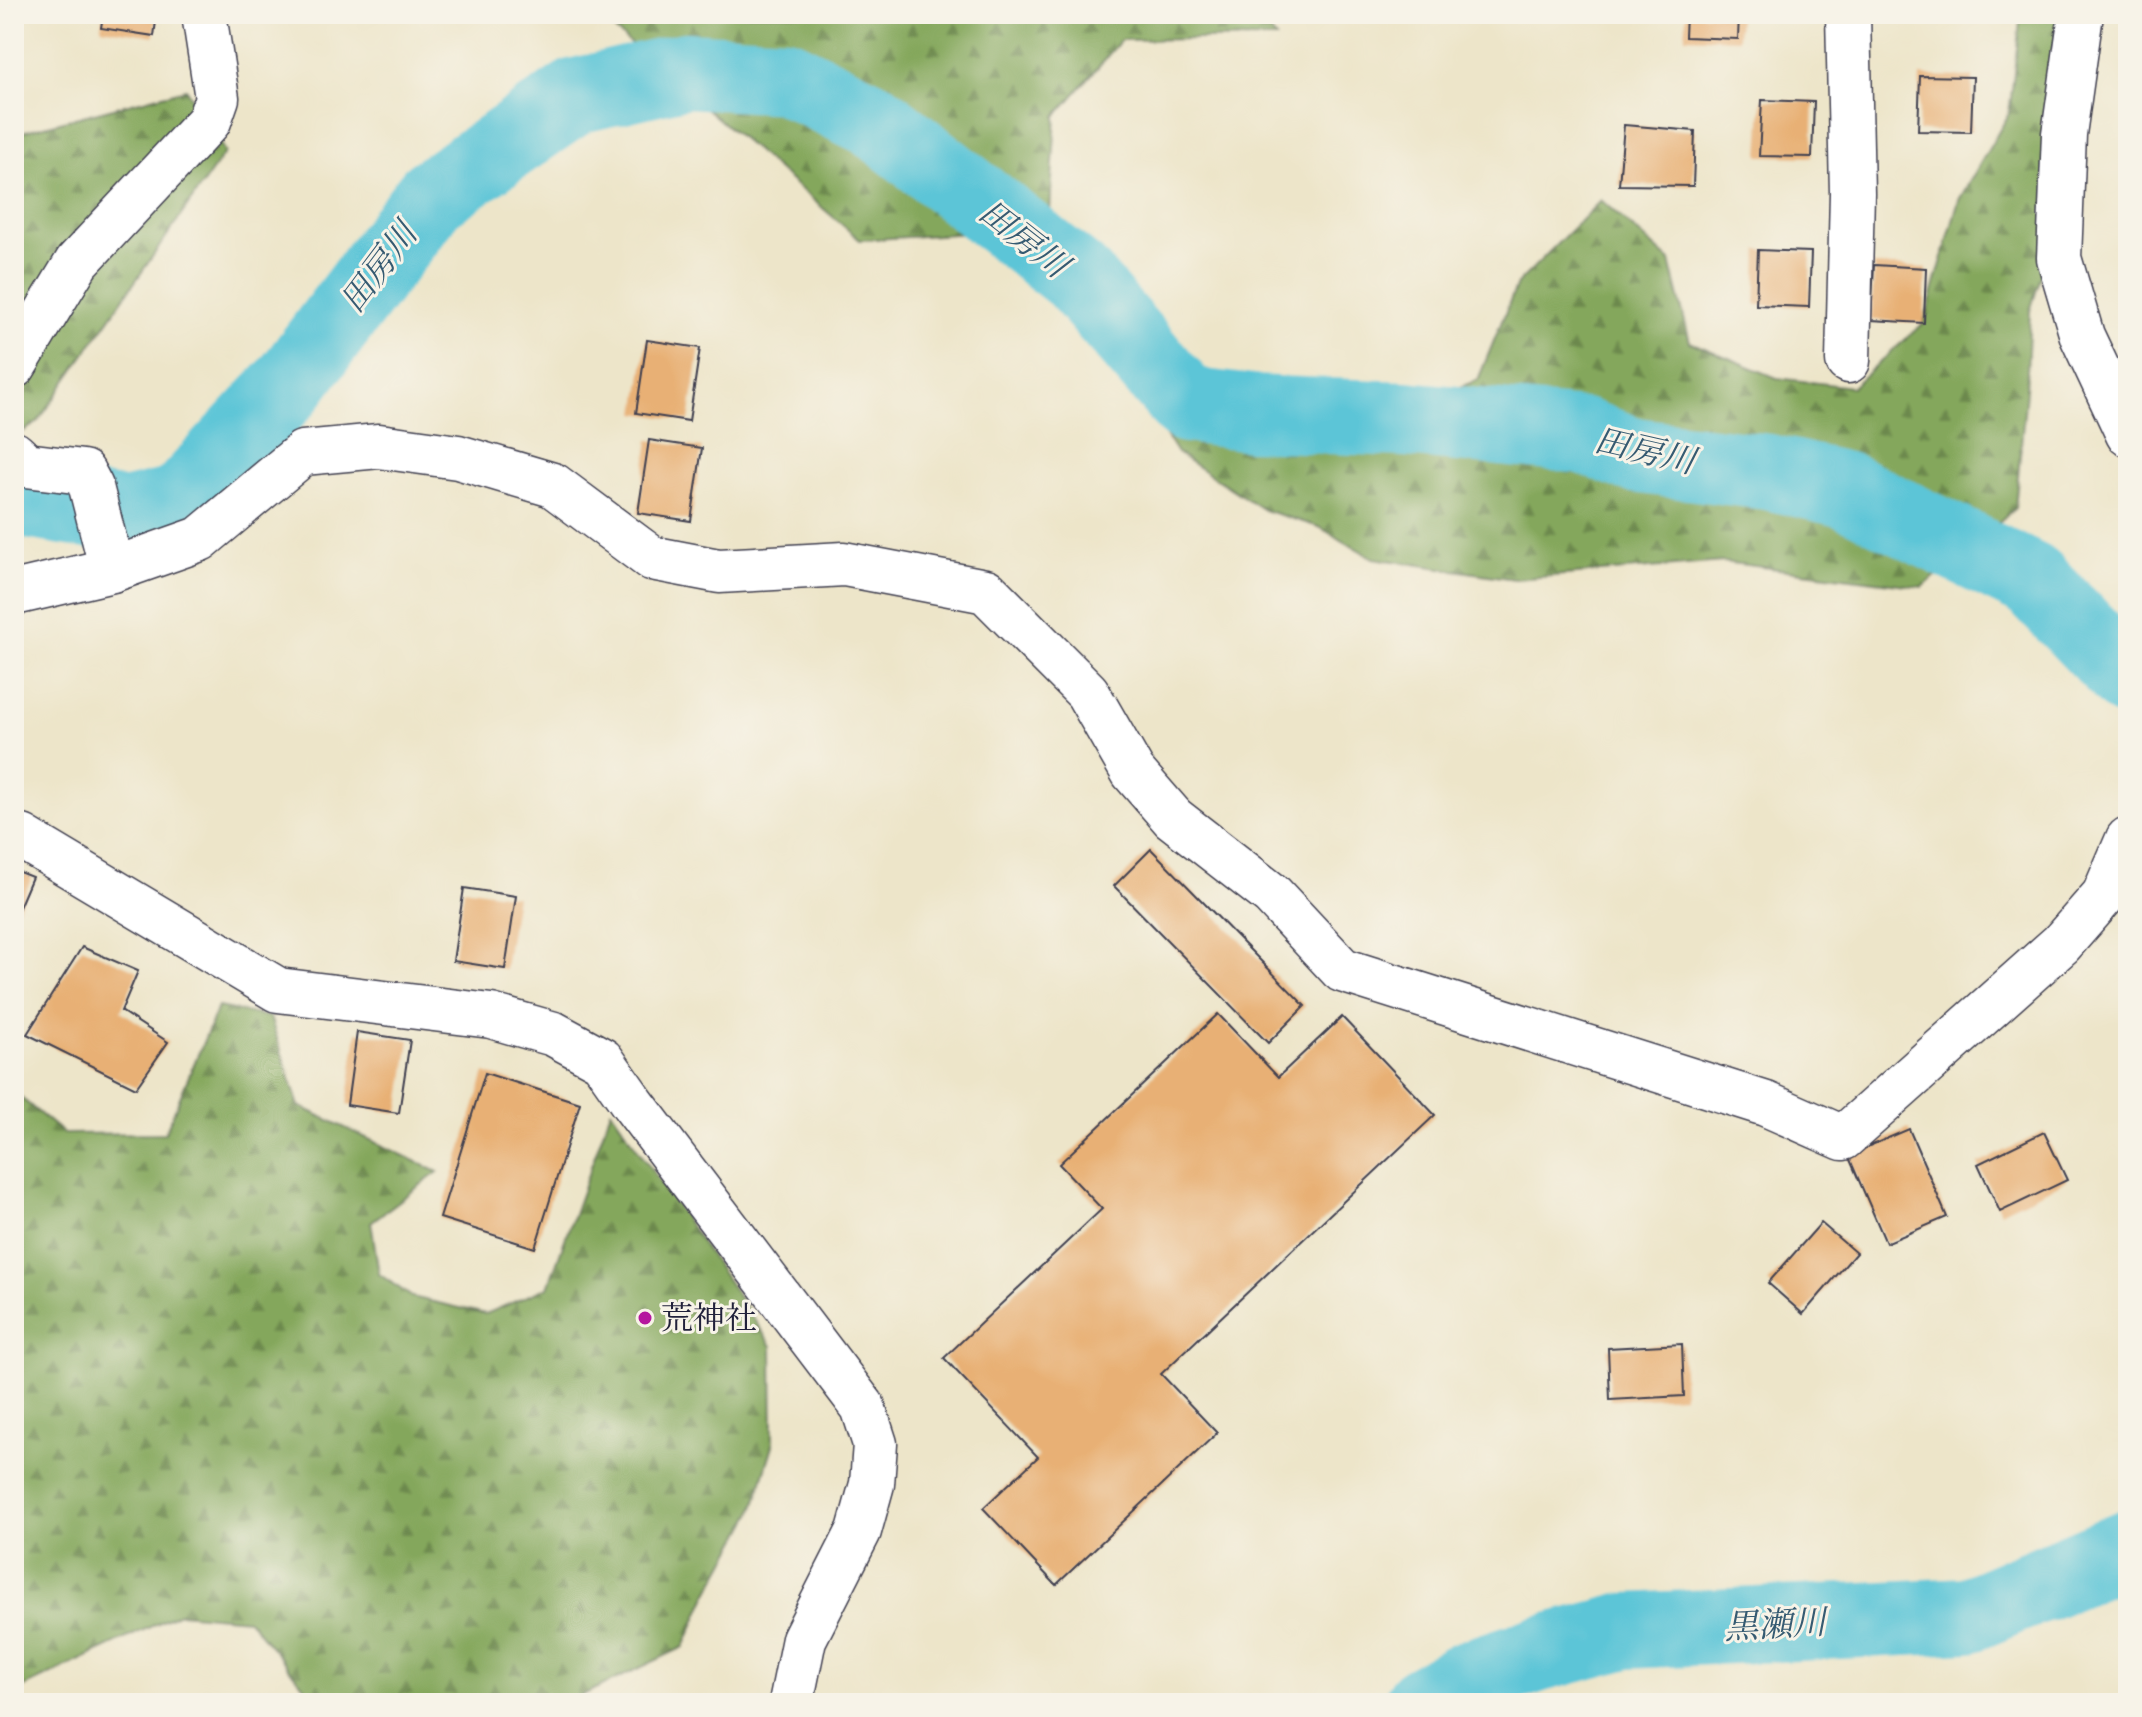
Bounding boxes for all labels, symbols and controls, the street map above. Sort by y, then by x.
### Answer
water label: 田房川 [971,193,1078,288]
water label: 田房川 [334,213,427,320]
water label: 田房川 [1591,422,1702,482]
place label: 荒神社 [661,1302,757,1337]
marker: 荒神社 [636,1309,654,1327]
water label: 黒瀬川 [1723,1604,1831,1647]

